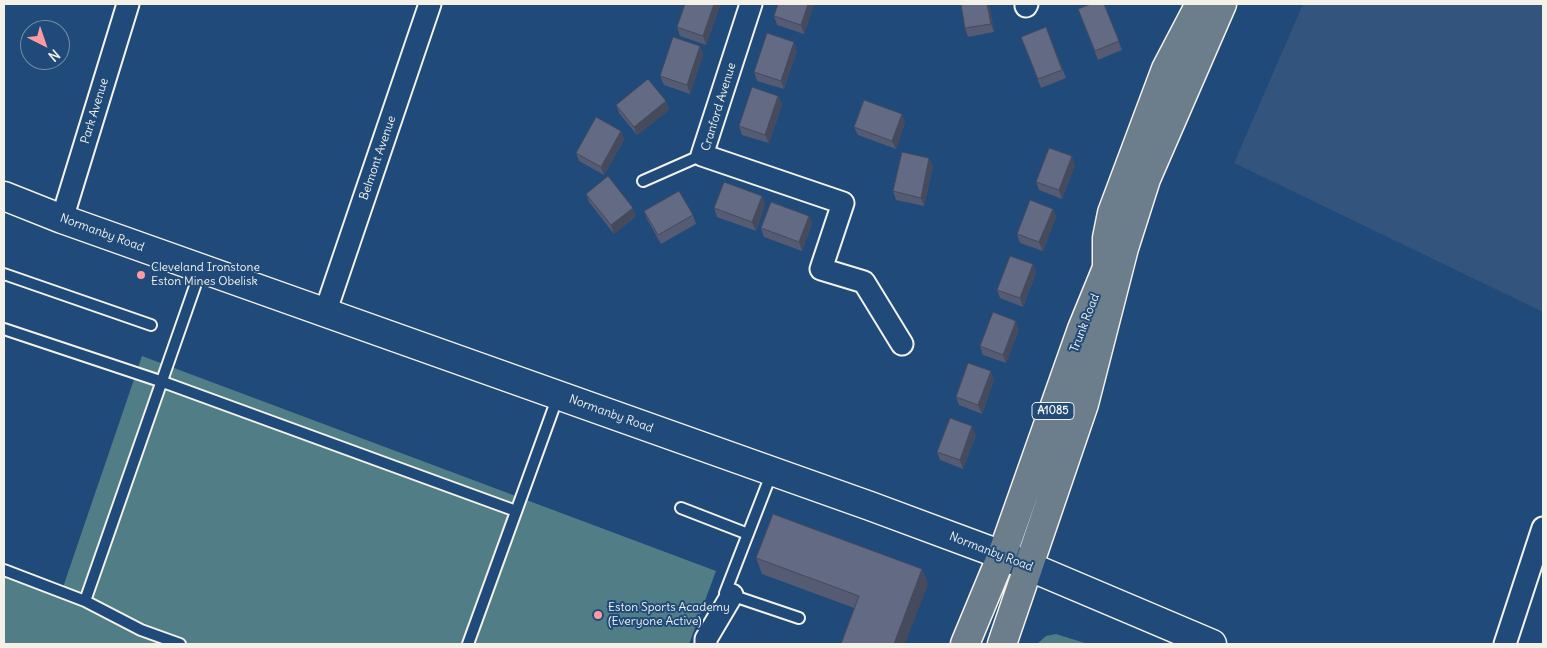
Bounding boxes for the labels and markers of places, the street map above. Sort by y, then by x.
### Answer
place label: Cleveland Ironstone Eston Mines Obelisk [151,261,260,289]
marker: Cleveland Ironstone Eston Mines Obelisk [135,269,147,281]
place label: Eston Sports Academy (Everyone Active) [608,601,730,629]
marker: Eston Sports Academy (Everyone Active) [592,609,604,621]

